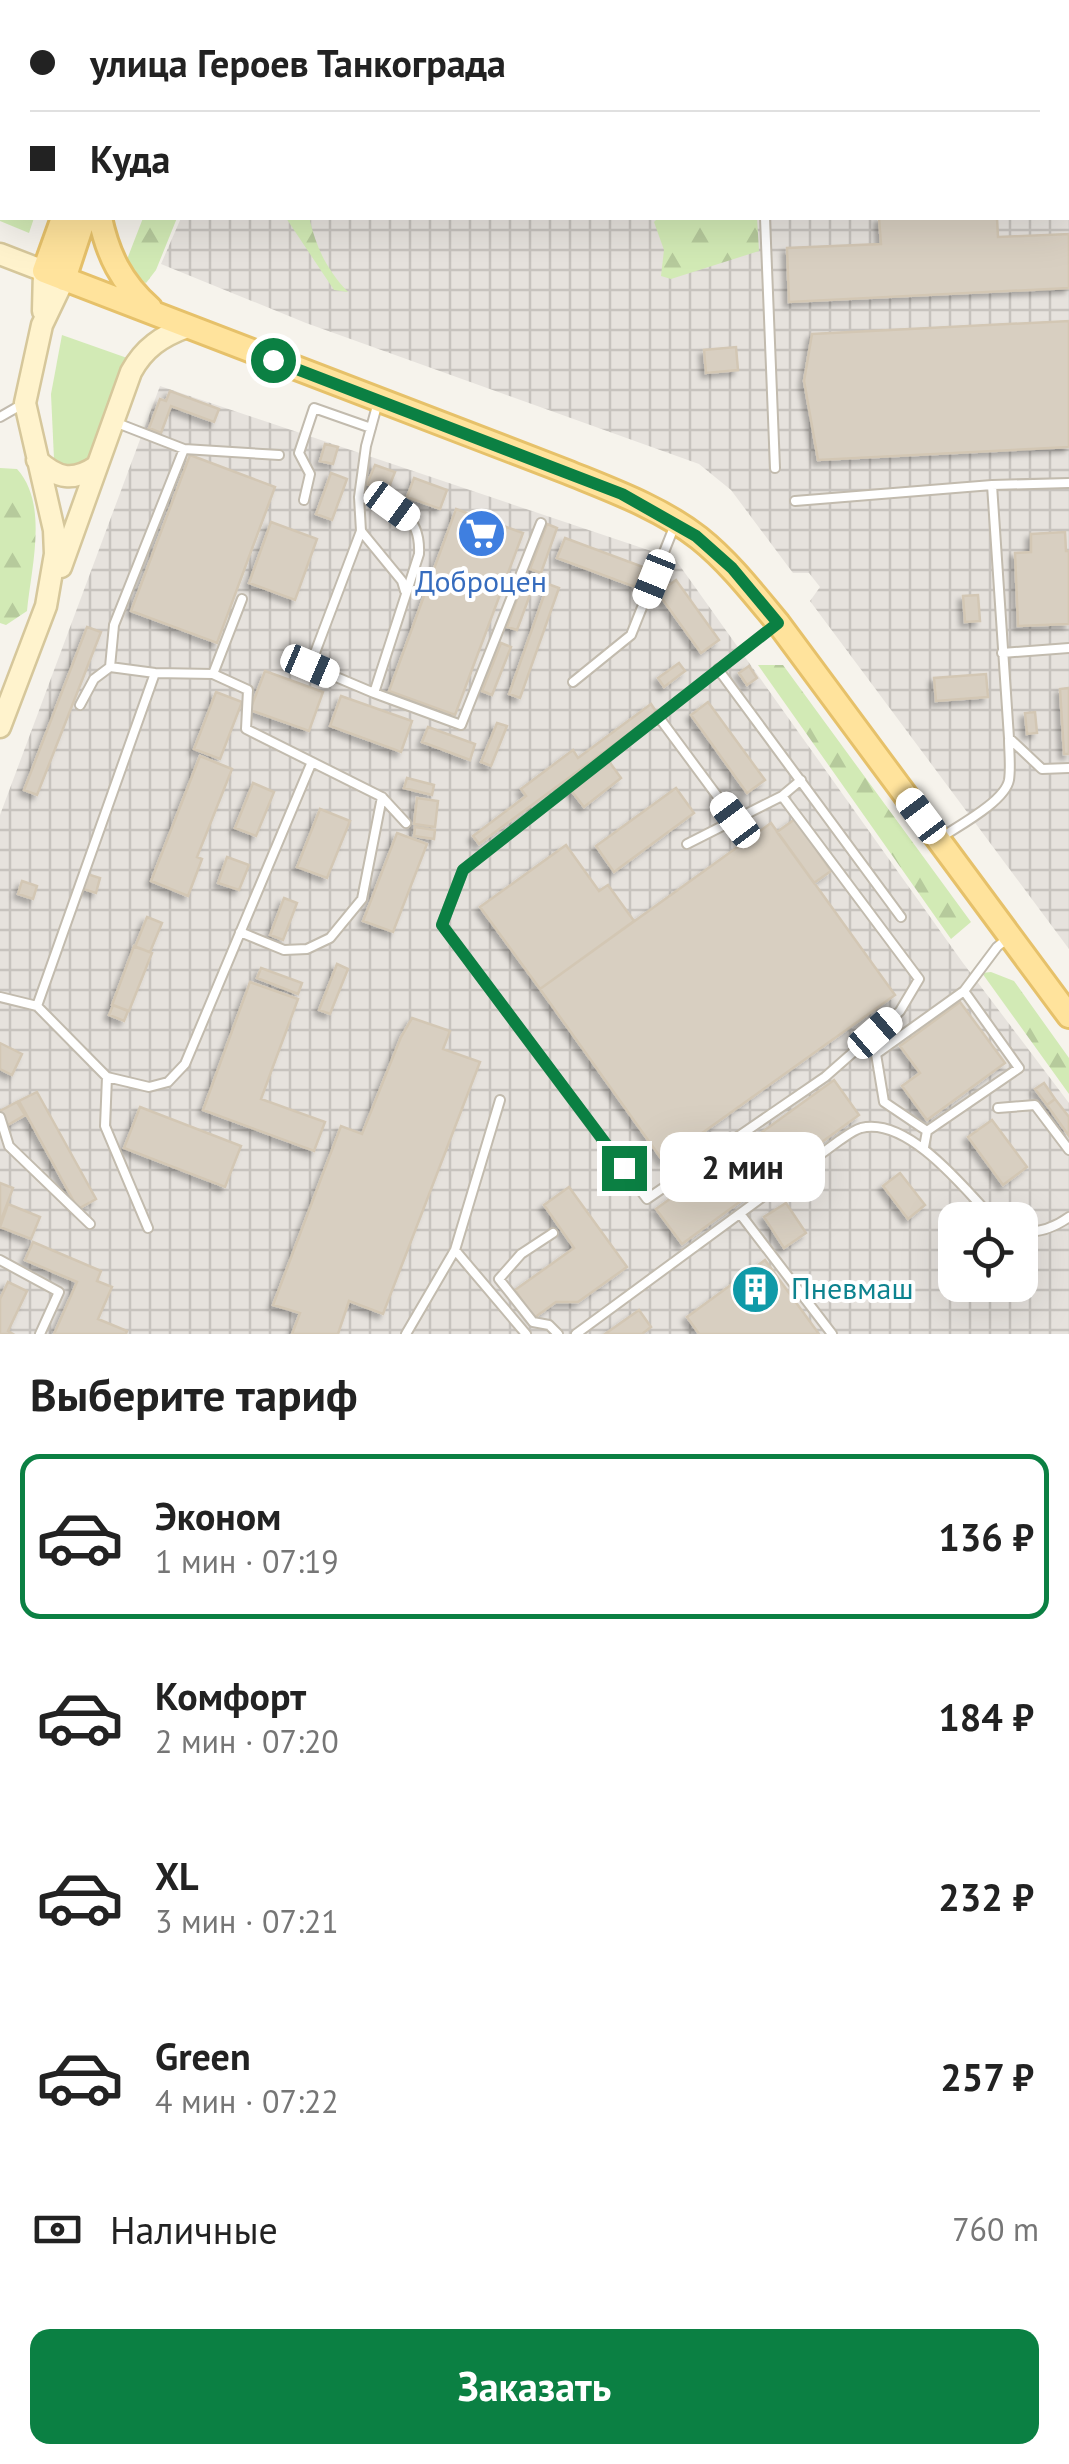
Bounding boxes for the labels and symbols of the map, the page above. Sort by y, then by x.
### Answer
route start [251,338,296,383]
car [359,476,425,536]
supermarket icon: Доброцен [455,507,507,559]
car [629,546,679,612]
place label: Доброцен [415,561,547,600]
car [277,640,343,692]
car [891,783,951,849]
car [705,787,765,853]
car [843,1002,907,1064]
callout: 2 мин [659,1133,824,1203]
route end [602,1146,647,1191]
building icon: Пневмаш [730,1263,782,1315]
place label: Пневмаш [791,1268,914,1307]

